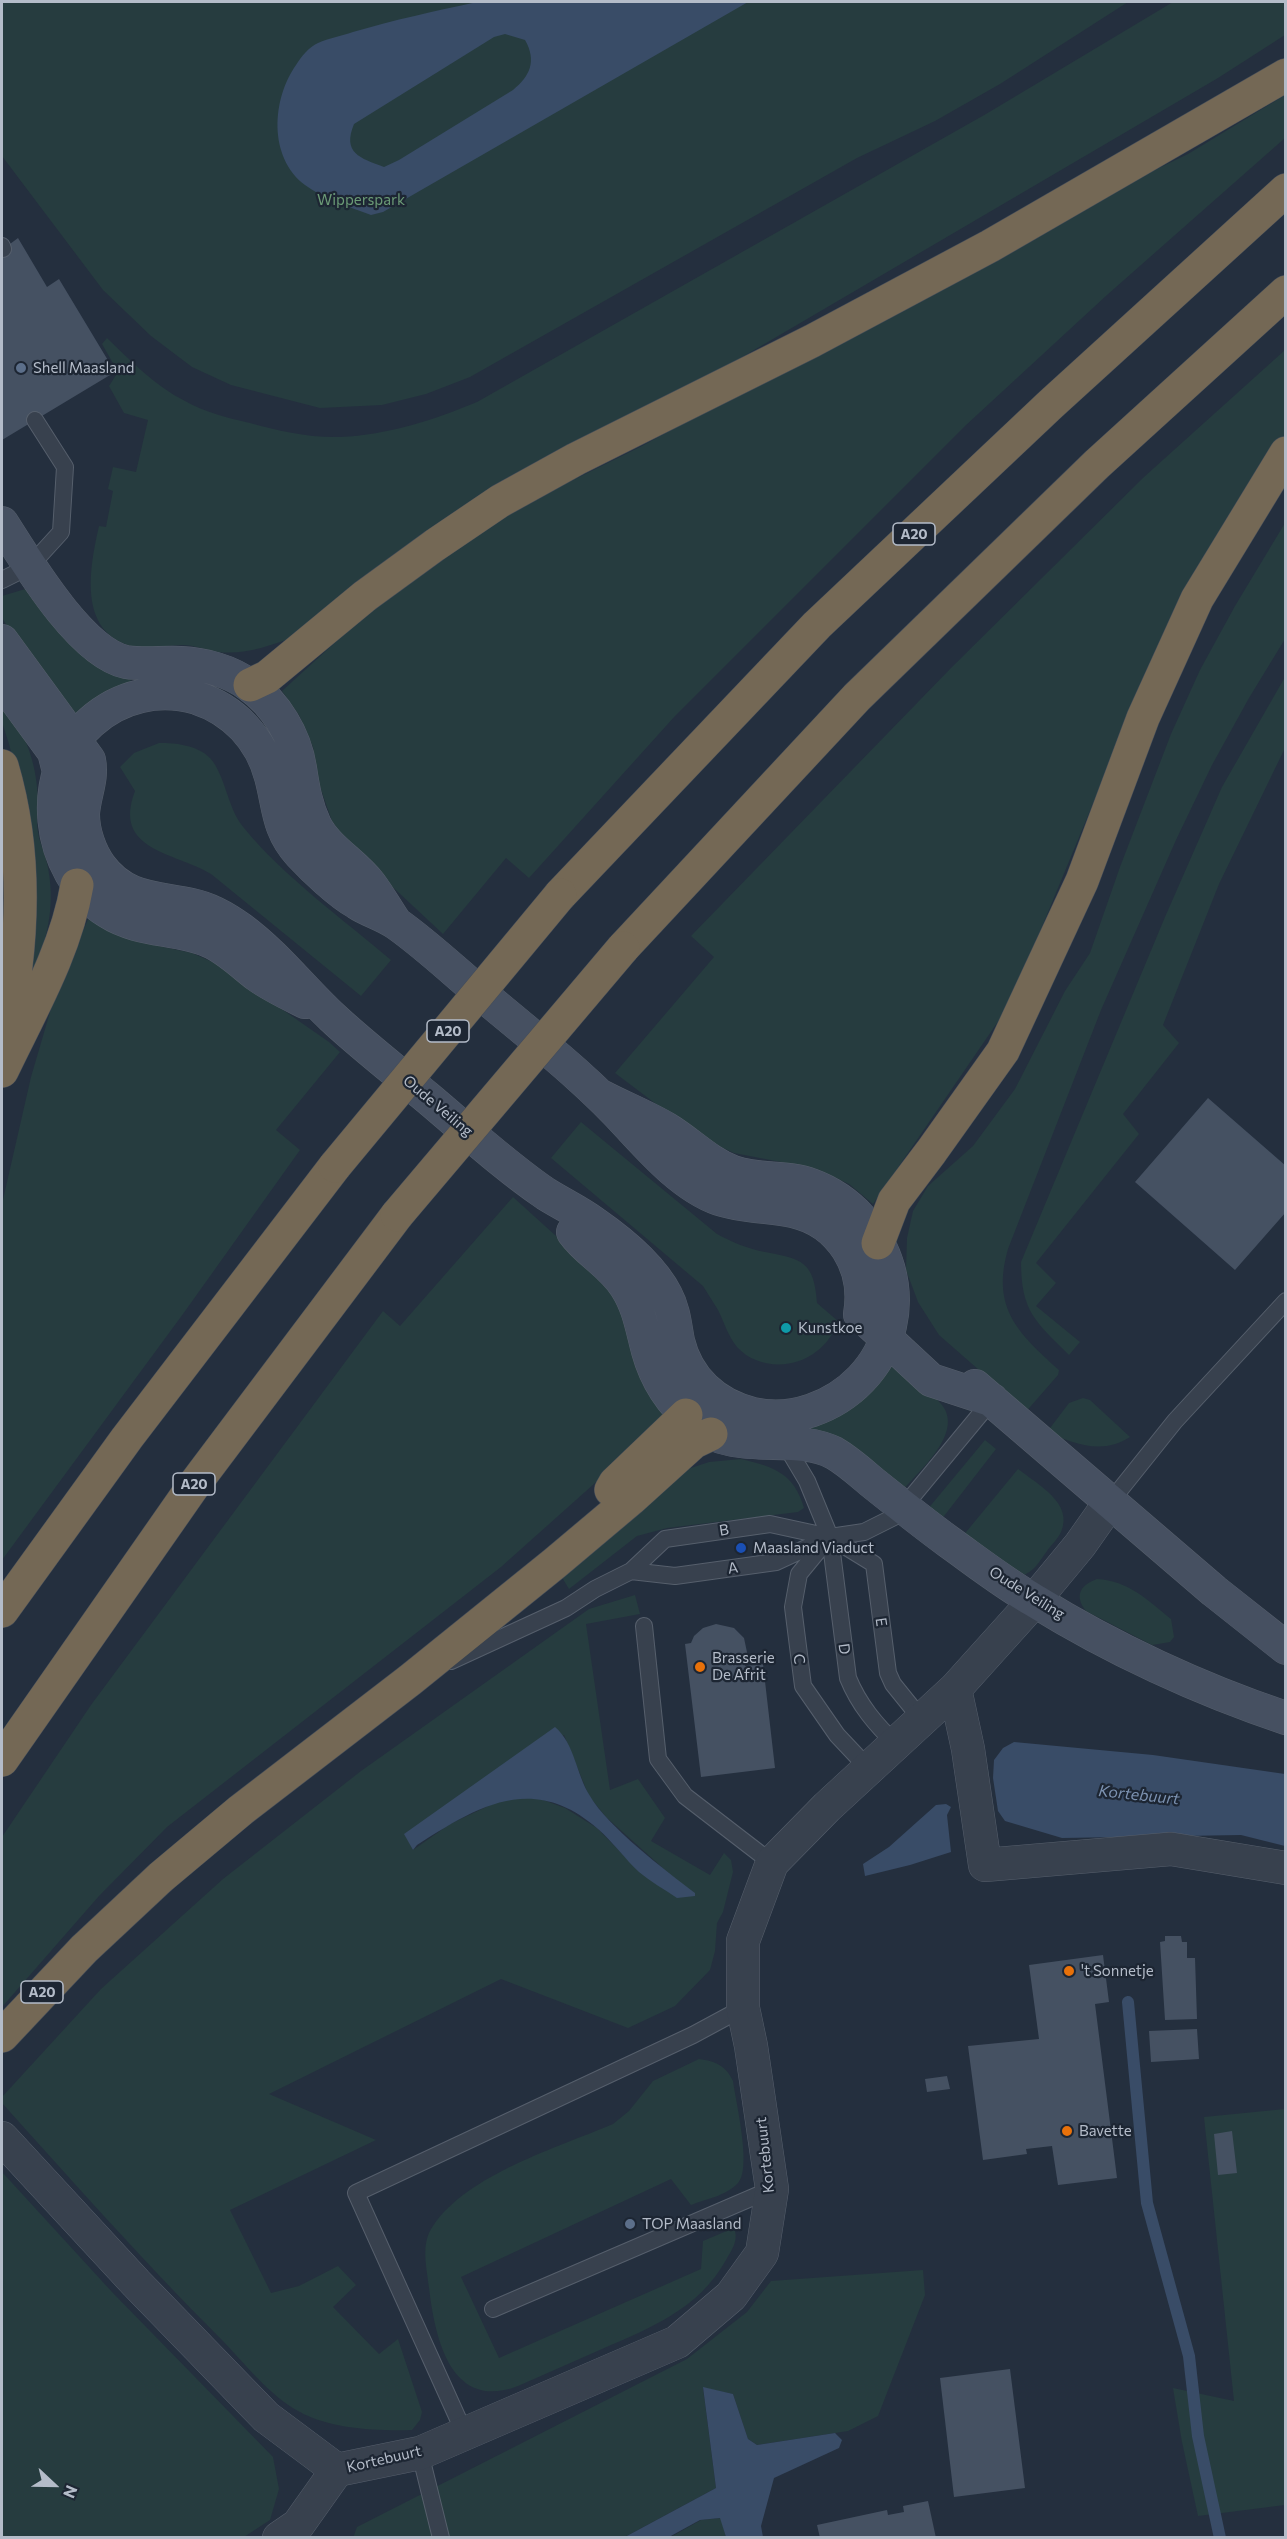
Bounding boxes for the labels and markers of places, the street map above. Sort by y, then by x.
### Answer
place label: Shell Maasland [33,359,134,377]
marker: Shell Maasland [14,361,28,375]
place label: Kunstkoe [798,1319,862,1337]
marker: Kunstkoe [779,1321,793,1335]
place label: Maasland Viaduct [753,1539,874,1557]
marker: Maasland Viaduct [734,1541,748,1555]
place label: Brasserie De Afrit [712,1649,775,1684]
marker: Brasserie De Afrit [693,1660,707,1674]
place label: 't Sonnetje [1081,1962,1154,1980]
marker: 't Sonnetje [1062,1964,1076,1978]
place label: Bavette [1079,2122,1132,2140]
marker: Bavette [1060,2124,1074,2138]
place label: TOP Maasland [642,2215,741,2233]
marker: TOP Maasland [623,2217,637,2231]

